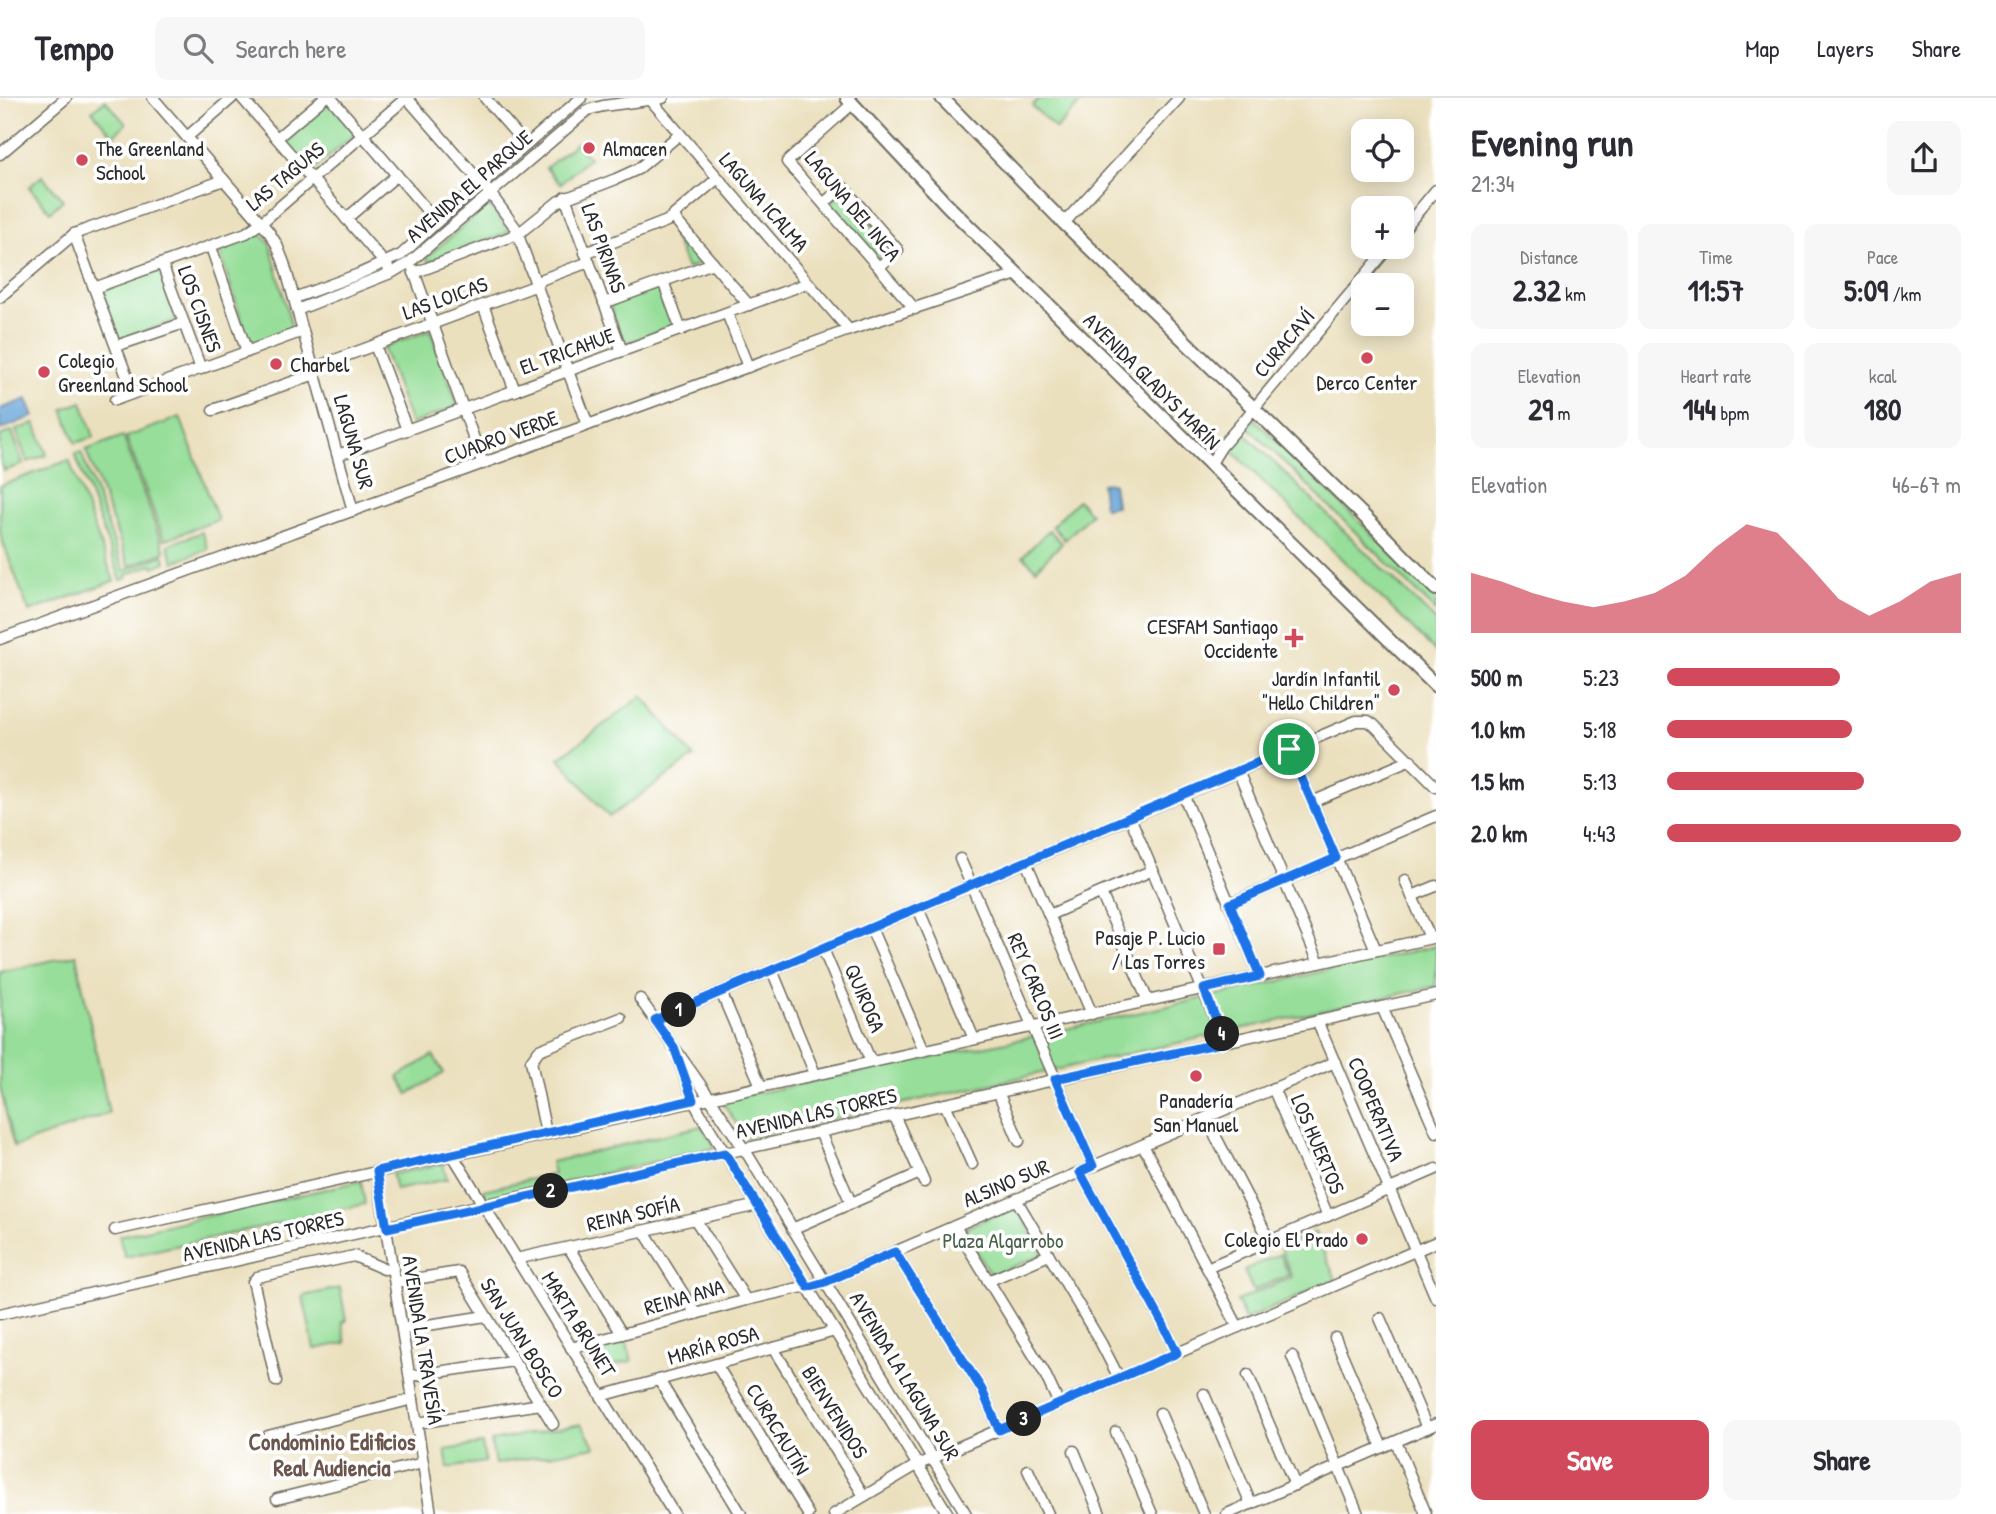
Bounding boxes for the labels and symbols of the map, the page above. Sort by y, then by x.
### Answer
street label: AVENIDA EL PARQUE [400,123,538,249]
place label: The Greenland School [96,134,204,187]
street label: LAS TAGUAS [240,134,331,217]
place label: Almacen [603,134,667,163]
marker: Almacen [581,140,597,156]
street label: LAGUNA DEL INCA [798,145,908,267]
street label: LAGUNA ICALMA [713,146,815,258]
marker: The Greenland School [74,152,90,168]
street label: LAS PIRINAS [574,199,634,297]
street label: LOS CISNES [171,262,229,357]
street label: LAS LOICAS [399,269,492,327]
street label: CURACAVÍ [1247,302,1321,383]
street label: AVENIDA GLADYS MARÍN [1077,306,1227,456]
street label: EL TRICAHUE [516,321,618,381]
place label: Colegio Greenland School [58,346,188,399]
place label: Charbel [290,350,350,379]
marker: Derco Center [1359,350,1375,366]
marker: Charbel [268,356,284,372]
marker: Colegio Greenland School [36,364,52,380]
place label: Derco Center [1317,368,1417,397]
street label: LAGUNA SUR [327,392,381,492]
street label: CUADRO VERDE [440,403,562,471]
place label: CESFAM Santiago Occidente [1147,612,1278,665]
marker: CESFAM Santiago Occidente [1284,628,1304,648]
place label: Jardín Infantil "Hello Children" [1262,664,1380,717]
marker: Jardín Infantil "Hello Children" [1386,682,1402,698]
pin [1259,719,1319,779]
place label: Pasaje P. Lucio / Las Torres [1095,923,1205,976]
street label: REY CARLOS III [1001,928,1071,1044]
marker: Pasaje P. Lucio / Las Torres [1211,941,1227,957]
street label: QUIROGA [838,959,892,1037]
pin: 1 [662,992,696,1028]
pin: 4 [1204,1016,1240,1052]
street label: COOPERATIVA [1341,1052,1411,1166]
marker: Panadería San Manuel [1188,1068,1204,1084]
street label: AVENIDA LAS TORRES [733,1080,900,1146]
place label: Panadería San Manuel [1154,1086,1239,1139]
street label: LOS HUERTOS [1284,1090,1352,1198]
street label: ALSINO SUR [958,1152,1054,1214]
pin: 2 [534,1174,568,1208]
street label: REINA SOFÍA [584,1189,682,1239]
street label: AVENIDA LAS TORRES [180,1203,347,1269]
place label: Colegio El Prado [1224,1225,1348,1254]
park label: Plaza Algarrobo [942,1226,1064,1255]
marker: Colegio El Prado [1354,1231,1370,1247]
street label: AVENIDA LA TRAVESÍA [395,1253,451,1427]
street label: MARTA BRUNET [535,1266,623,1383]
street label: SAN JUAN BOSCO [474,1272,570,1404]
street label: REINA ANA [641,1272,727,1322]
street label: AVENIDA LA LAGUNA SUR [843,1286,967,1466]
street label: MARÍA ROSA [664,1318,762,1372]
street label: BIENVENIDOS [795,1360,875,1464]
street label: CURACAUTÍN [739,1378,817,1480]
pin: 3 [1006,1402,1042,1436]
district label: Condominio Edificios Real Audiencia [248,1426,416,1483]

